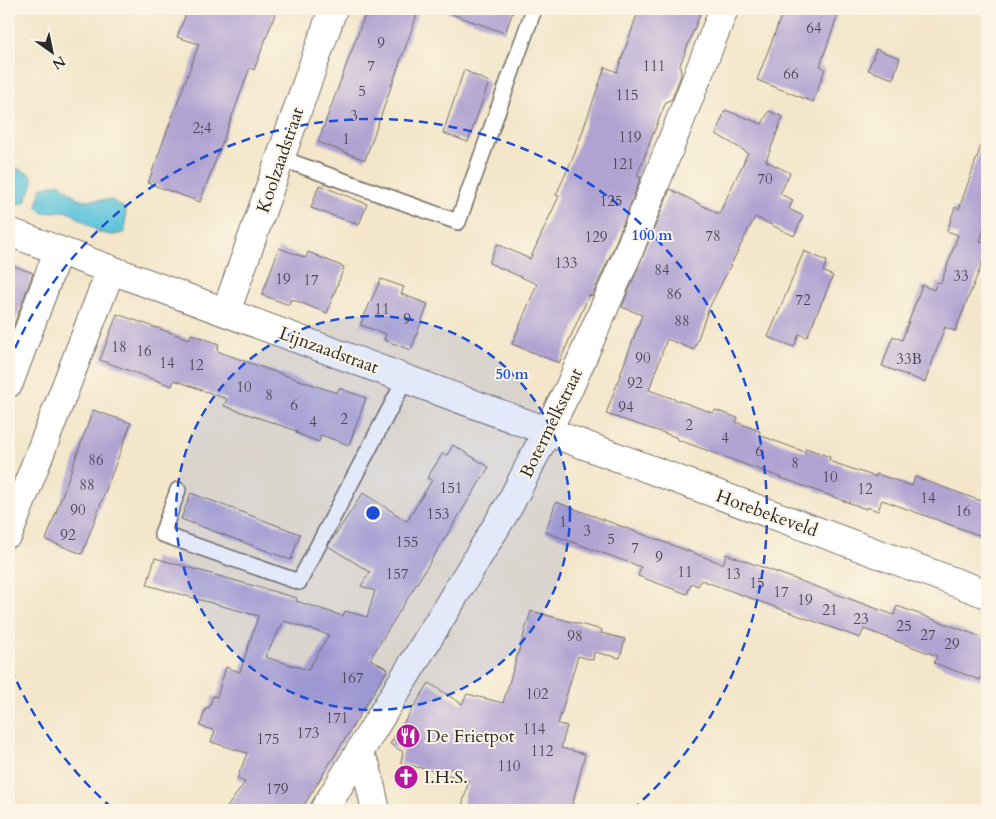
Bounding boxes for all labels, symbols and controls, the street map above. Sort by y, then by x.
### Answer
house number: 64 [806,18,822,38]
north arrow [28,28,78,78]
house number: 9 [377,33,385,53]
text: N [49,51,69,74]
house number: 7 [367,56,375,76]
house number: 111 [642,56,666,76]
house number: 66 [783,64,799,84]
house number: 5 [358,81,366,101]
house number: 115 [615,85,639,105]
street label: Koolzaadstraat [251,104,310,216]
house number: 3 [350,106,358,126]
house number: 2;4 [192,118,212,138]
house number: 119 [618,127,642,147]
house number: 1 [342,129,350,149]
house number: 121 [611,154,635,174]
house number: 70 [757,169,773,189]
house number: 125 [599,191,623,211]
text: 100 m [632,225,673,245]
house number: 78 [705,226,721,246]
house number: 129 [584,227,608,247]
house number: 133 [554,253,578,273]
house number: 84 [654,260,670,280]
house number: 33 [953,266,969,286]
house number: 19 [275,269,291,289]
house number: 17 [303,270,319,290]
house number: 86 [666,284,682,304]
house number: 72 [795,290,811,310]
house number: 11 [374,299,390,319]
house number: 9 [403,309,411,329]
house number: 88 [674,311,690,331]
street label: Lijnzaadstraat [276,321,382,380]
house number: 18 [111,337,127,357]
house number: 16 [136,341,152,361]
house number: 90 [635,348,651,368]
house number: 33B [896,349,922,369]
house number: 14 [159,353,175,373]
house number: 12 [188,355,204,375]
text: 50 m [495,364,529,384]
street label: Botermelkstraat [514,364,589,482]
house number: 92 [627,373,643,393]
house number: 10 [236,377,252,397]
house number: 8 [265,385,273,405]
house number: 6 [290,395,298,415]
house number: 94 [618,397,634,417]
house number: 2 [340,409,348,429]
house number: 4 [309,412,317,432]
house number: 2 [685,415,693,435]
house number: 4 [721,428,729,448]
house number: 6 [755,441,763,461]
house number: 86 [88,450,104,470]
house number: 8 [791,453,799,473]
house number: 10 [822,467,838,487]
house number: 88 [79,475,95,495]
house number: 151 [439,478,463,498]
house number: 12 [857,479,873,499]
street label: Horebekeveld [712,483,822,544]
house number: 14 [920,488,936,508]
house number: 90 [70,500,86,520]
house number: 16 [955,501,971,521]
centre of rings [364,504,382,522]
house number: 153 [426,504,450,524]
house number: 1 [559,512,567,532]
house number: 3 [583,521,591,541]
house number: 92 [60,525,76,545]
house number: 5 [607,529,615,549]
house number: 155 [395,532,419,552]
house number: 7 [631,538,639,558]
house number: 9 [655,547,663,567]
house number: 11 [677,562,693,582]
house number: 157 [385,564,409,584]
house number: 13 [725,564,741,584]
house number: 15 [749,573,765,593]
house number: 17 [773,582,789,602]
house number: 19 [797,590,813,610]
house number: 21 [822,600,838,620]
house number: 23 [853,609,869,629]
house number: 25 [896,616,912,636]
house number: 27 [920,625,936,645]
house number: 98 [567,626,583,646]
house number: 29 [944,634,960,654]
house number: 167 [340,668,364,688]
house number: 102 [525,684,549,704]
house number: 171 [325,708,349,728]
house number: 114 [522,719,546,739]
house number: 173 [296,723,320,743]
restaurant icon: De Frietpot [395,723,421,749]
place label: De Frietpot [426,724,515,749]
house number: 175 [256,729,280,749]
house number: 112 [530,741,554,761]
house number: 110 [497,756,521,776]
church icon: I.H.S. [393,764,419,790]
place label: I.H.S. [424,765,468,790]
house number: 179 [265,779,289,799]

